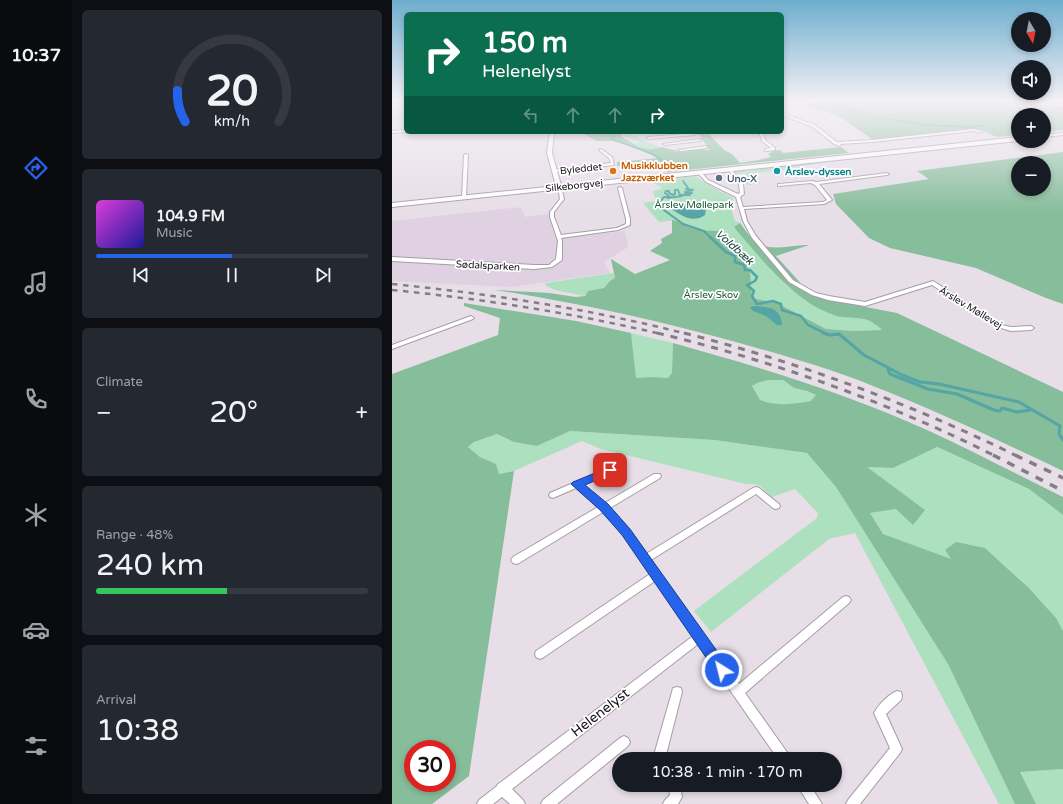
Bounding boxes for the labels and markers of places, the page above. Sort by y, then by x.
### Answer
place label: Musikklubben Jazzværket [620,160,688,184]
marker: Musikklubben Jazzværket [608,166,618,176]
marker: Årslev-dyssen [772,166,782,176]
place label: Årslev-dyssen [785,166,851,178]
marker: Uno-X [714,173,724,183]
place label: Uno-X [727,173,757,185]
pin [593,453,627,487]

